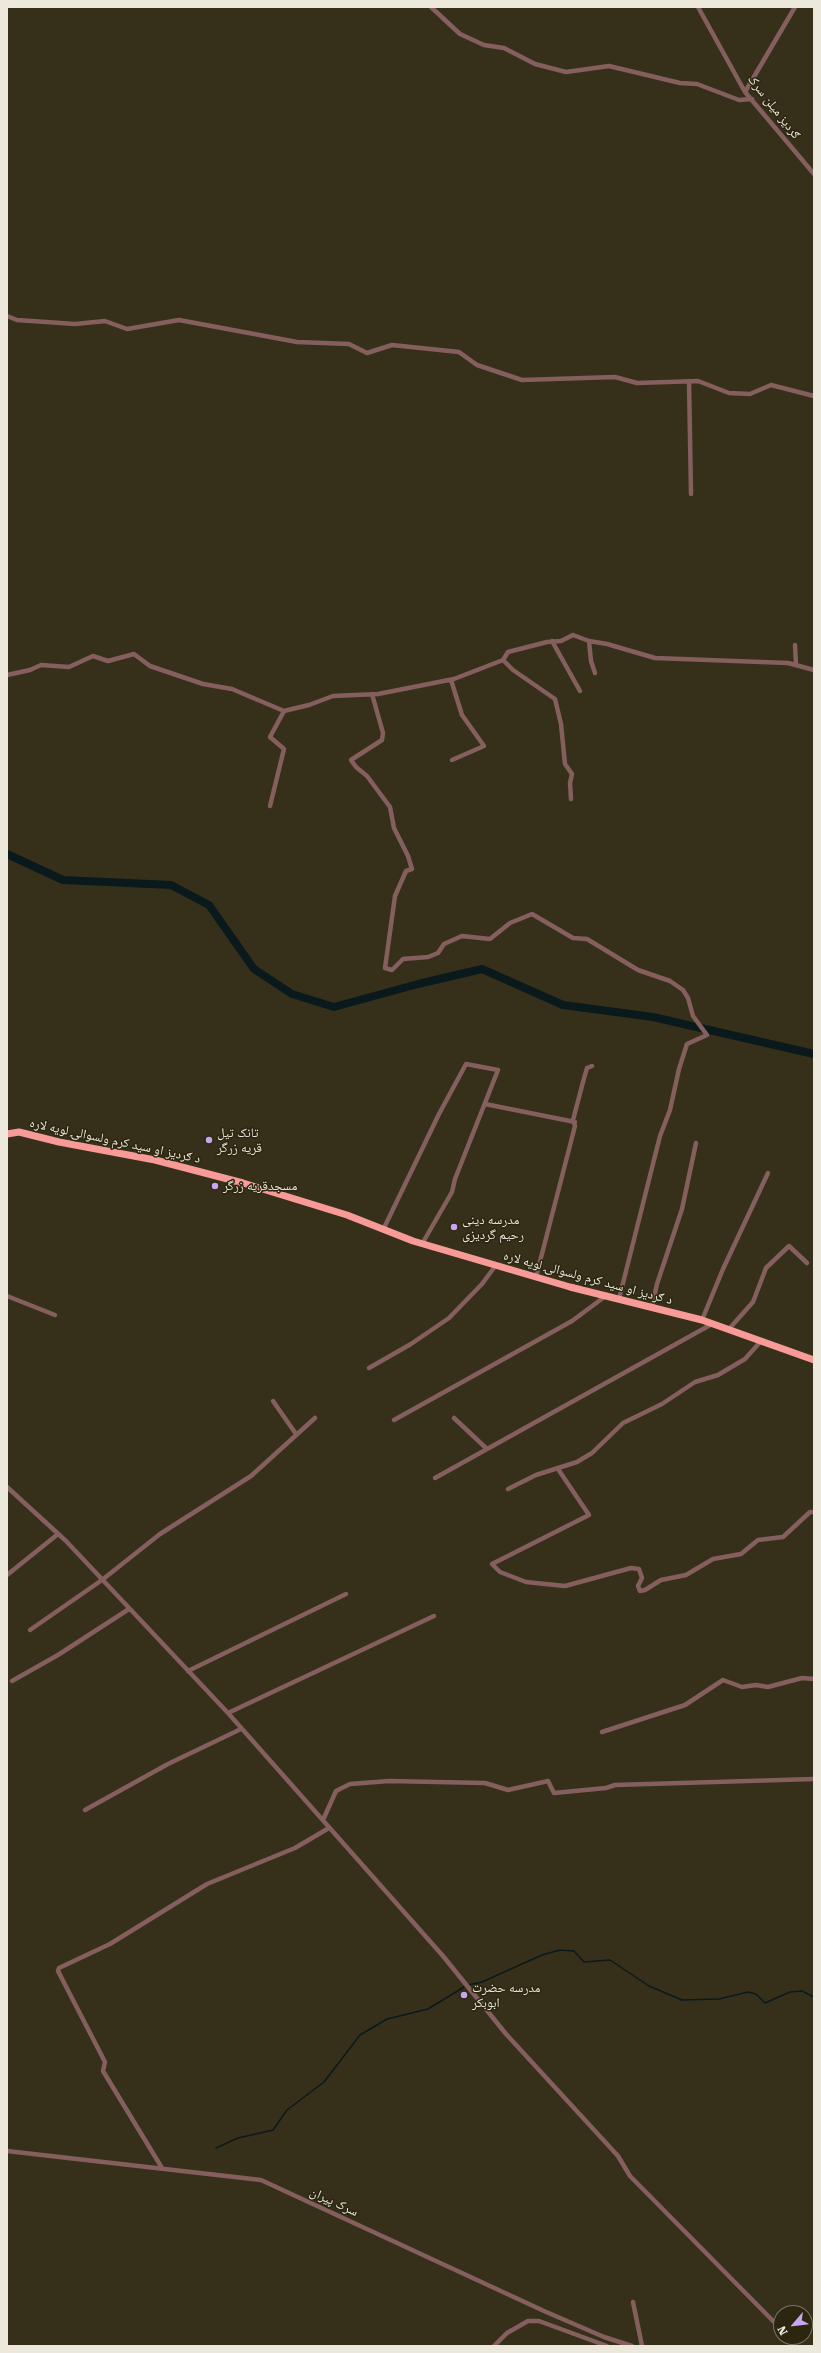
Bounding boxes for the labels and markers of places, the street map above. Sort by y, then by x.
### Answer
place label: تانک تیل قریه زرگر [217,1125,262,1156]
marker: تانک تیل قریه زرگر [204,1135,214,1145]
place label: مسجدقریه زرگر [223,1178,297,1194]
marker: مسجدقریه زرگر [210,1181,220,1191]
place label: مدرسه دینی رحیم گردیزی [462,1212,524,1243]
marker: مدرسه دینی رحیم گردیزی [449,1222,459,1232]
place label: مدرسه حضرت ابوبکر [472,1980,540,2011]
marker: مدرسه حضرت ابوبکر [459,1990,469,2000]

